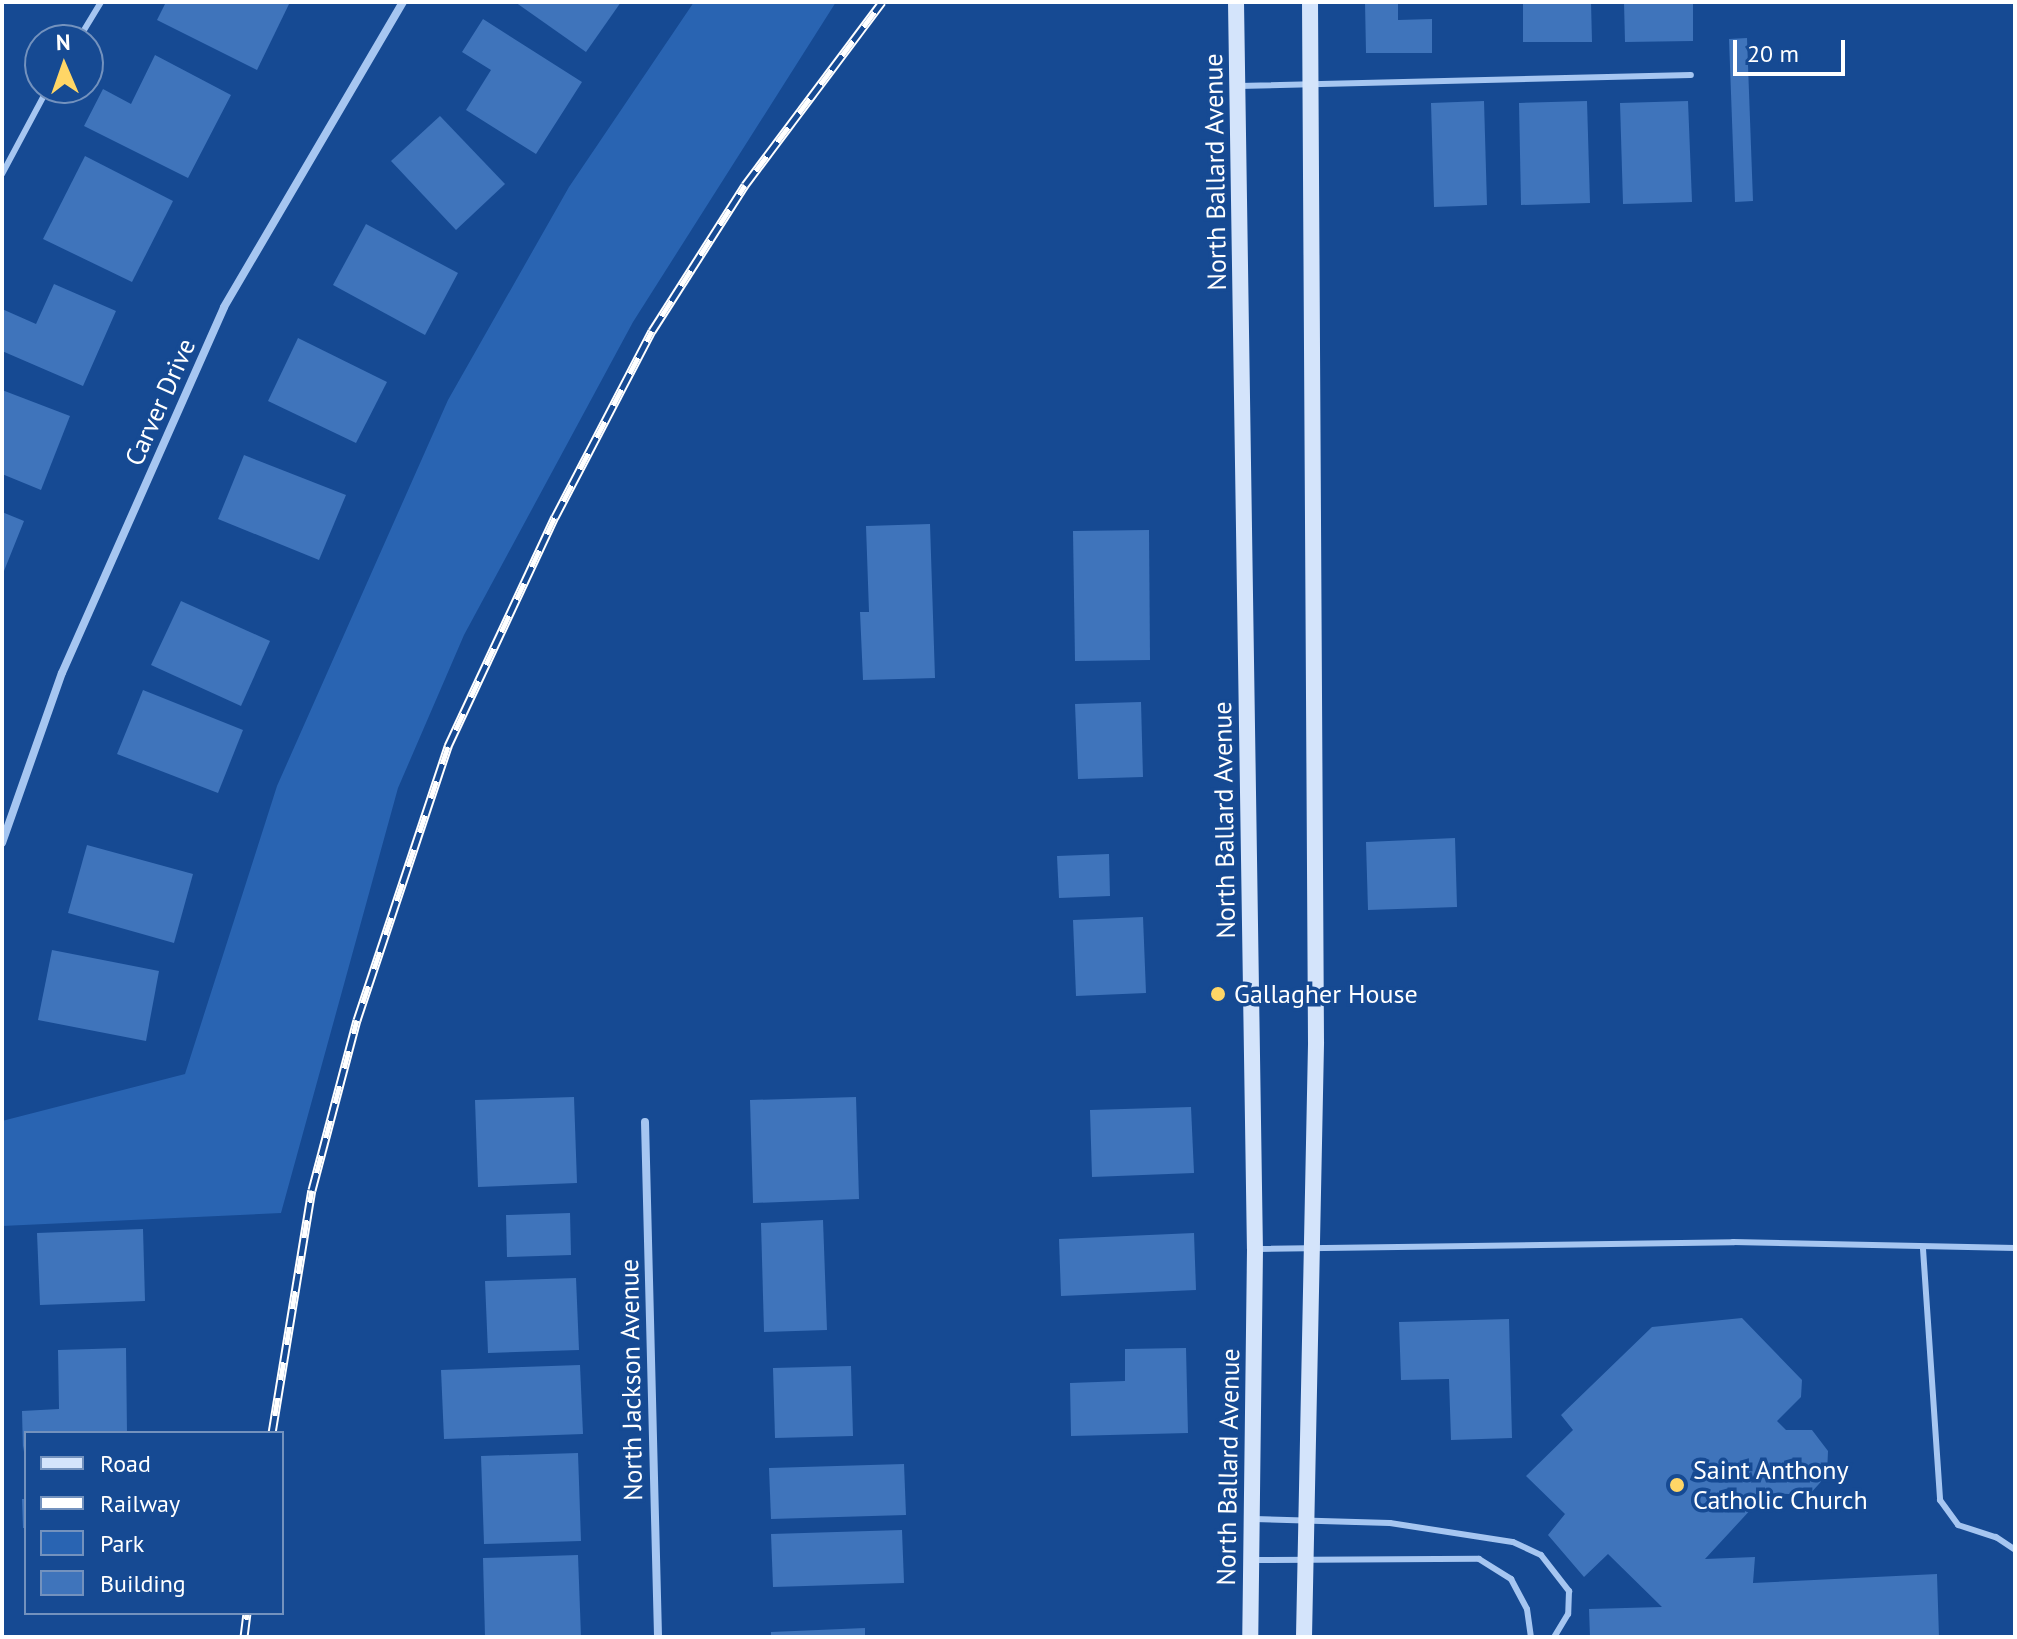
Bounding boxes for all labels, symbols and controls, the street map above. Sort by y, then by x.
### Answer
north arrow [24,24,104,104]
scale bar [1737,24,1849,74]
text: N [56,28,71,56]
text: 20 m [1747,38,1799,69]
street label: North Ballard Avenue [1197,53,1233,291]
street label: Carver Drive [118,334,202,470]
street label: North Ballard Avenue [1206,701,1242,939]
place label: Gallagher House [1234,978,1418,1010]
marker: Gallagher House [1209,985,1227,1003]
street label: North Jackson Avenue [613,1258,649,1502]
street label: North Ballard Avenue [1210,1348,1246,1586]
legend [24,1431,284,1615]
text: Road [100,1448,151,1479]
place label: Saint Anthony Catholic Church [1693,1454,1868,1516]
marker: Saint Anthony Catholic Church [1668,1476,1686,1494]
text: Railway [100,1488,180,1519]
text: Park [100,1528,144,1559]
text: Building [100,1568,186,1599]

